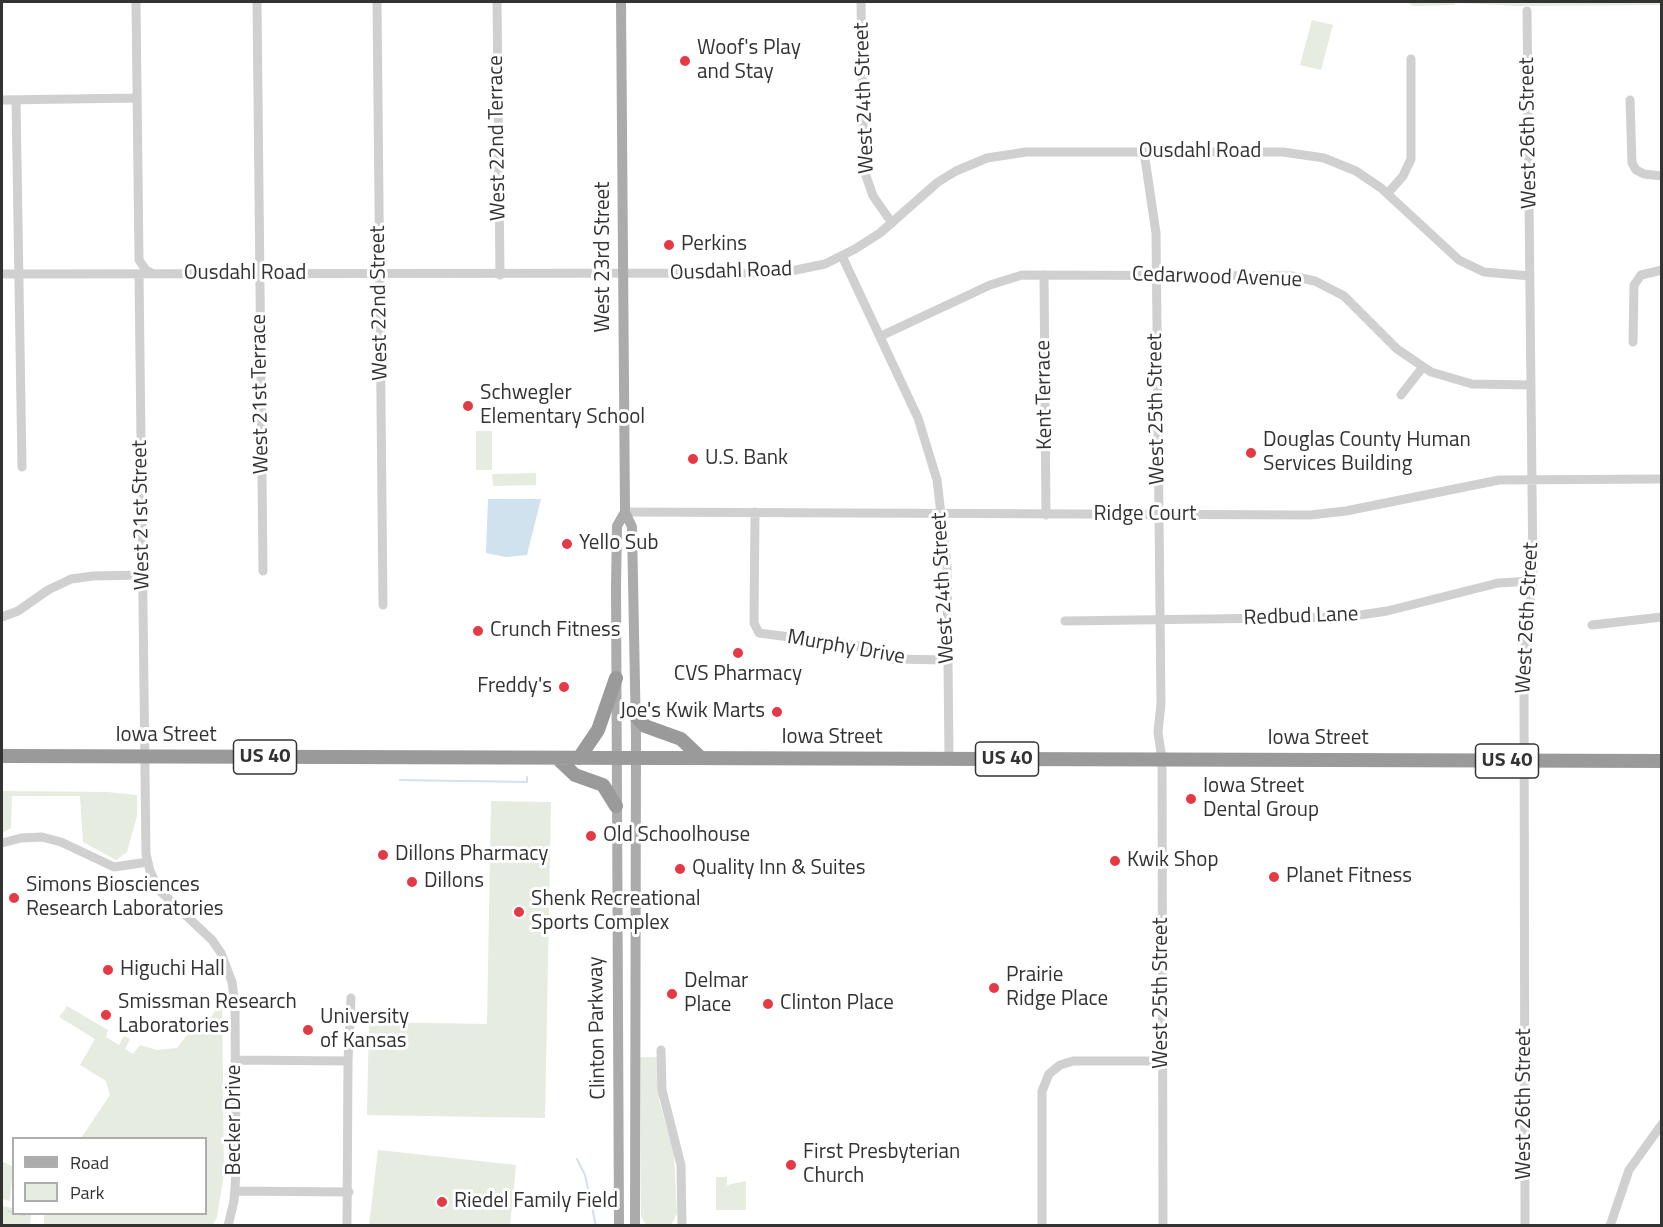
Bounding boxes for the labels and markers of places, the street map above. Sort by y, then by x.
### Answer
place label: Woof's Play and Stay [697,36,801,86]
marker: Woof's Play and Stay [678,54,692,68]
place label: Perkins [681,232,747,258]
marker: Perkins [662,238,676,252]
place label: Schwegler Elementary School [480,381,645,431]
marker: Schwegler Elementary School [461,399,475,413]
place label: Douglas County Human Services Building [1263,428,1471,478]
place label: U.S. Bank [705,446,788,472]
marker: Douglas County Human Services Building [1244,446,1258,460]
marker: U.S. Bank [686,452,700,466]
place label: Yello Sub [579,531,658,557]
marker: Yello Sub [560,537,574,551]
place label: Crunch Fitness [490,618,621,644]
marker: Crunch Fitness [471,624,485,638]
marker: CVS Pharmacy [731,646,745,660]
place label: CVS Pharmacy [674,662,802,688]
place label: Freddy's [477,674,552,700]
marker: Freddy's [557,680,571,694]
place label: Joe's Kwik Marts [620,699,765,725]
marker: Joe's Kwik Marts [770,705,784,719]
place label: Iowa Street Dental Group [1203,774,1319,824]
marker: Iowa Street Dental Group [1184,792,1198,806]
place label: Old Schoolhouse [603,823,750,849]
marker: Old Schoolhouse [584,829,598,843]
place label: Dillons Pharmacy [395,842,548,868]
marker: Dillons Pharmacy [376,848,390,862]
place label: Kwik Shop [1127,848,1219,874]
marker: Kwik Shop [1108,854,1122,868]
place label: Quality Inn & Suites [692,856,865,882]
marker: Quality Inn & Suites [673,862,687,876]
place label: Planet Fitness [1286,864,1412,890]
place label: Dillons [424,869,484,895]
marker: Planet Fitness [1267,870,1281,884]
place label: Simons Biosciences Research Laboratories [26,873,224,923]
marker: Dillons [405,875,419,889]
place label: Shenk Recreational Sports Complex [531,887,701,937]
marker: Simons Biosciences Research Laboratories [7,891,21,905]
marker: Shenk Recreational Sports Complex [512,905,526,919]
place label: Higuchi Hall [120,957,225,983]
marker: Higuchi Hall [101,963,115,977]
place label: Prairie Ridge Place [1006,963,1108,1013]
place label: Delmar Place [684,969,748,1019]
marker: Prairie Ridge Place [987,981,1001,995]
marker: Delmar Place [665,987,679,1001]
place label: Smissman Research Laboratories [118,990,297,1040]
place label: Clinton Place [780,991,894,1017]
marker: Clinton Place [761,997,775,1011]
place label: University of Kansas [320,1005,409,1055]
marker: Smissman Research Laboratories [99,1008,113,1022]
marker: University of Kansas [301,1023,315,1037]
place label: First Presbyterian Church [803,1140,960,1190]
marker: First Presbyterian Church [784,1158,798,1172]
place label: Riedel Family Field [454,1189,618,1215]
marker: Riedel Family Field [435,1195,449,1209]

